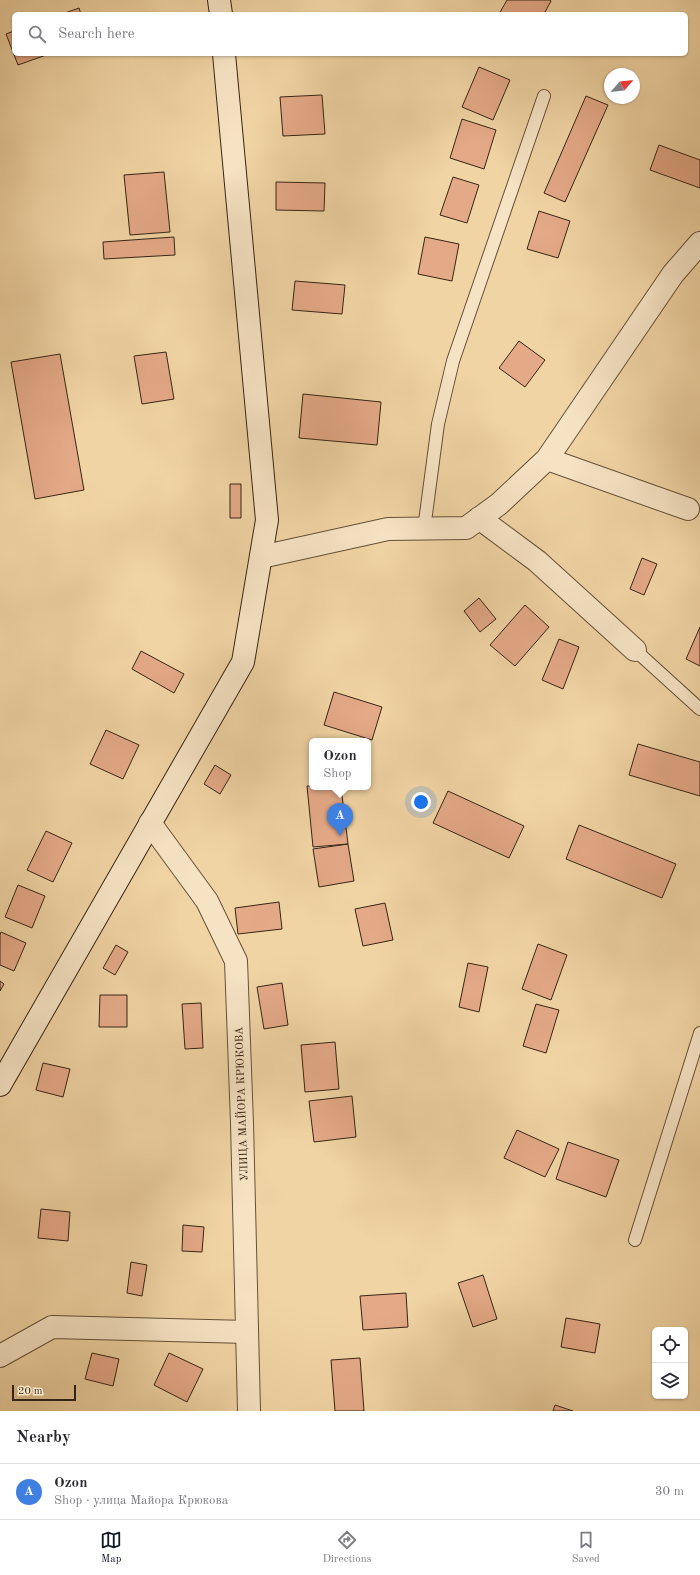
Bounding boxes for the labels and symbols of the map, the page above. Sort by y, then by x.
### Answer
north arrow [604,68,640,104]
your location [411,792,431,812]
pin: A [327,803,353,836]
street label: УЛИЦА МАЙОРА КРЮКОВА [232,1026,251,1181]
scale bar [12,1383,76,1402]

